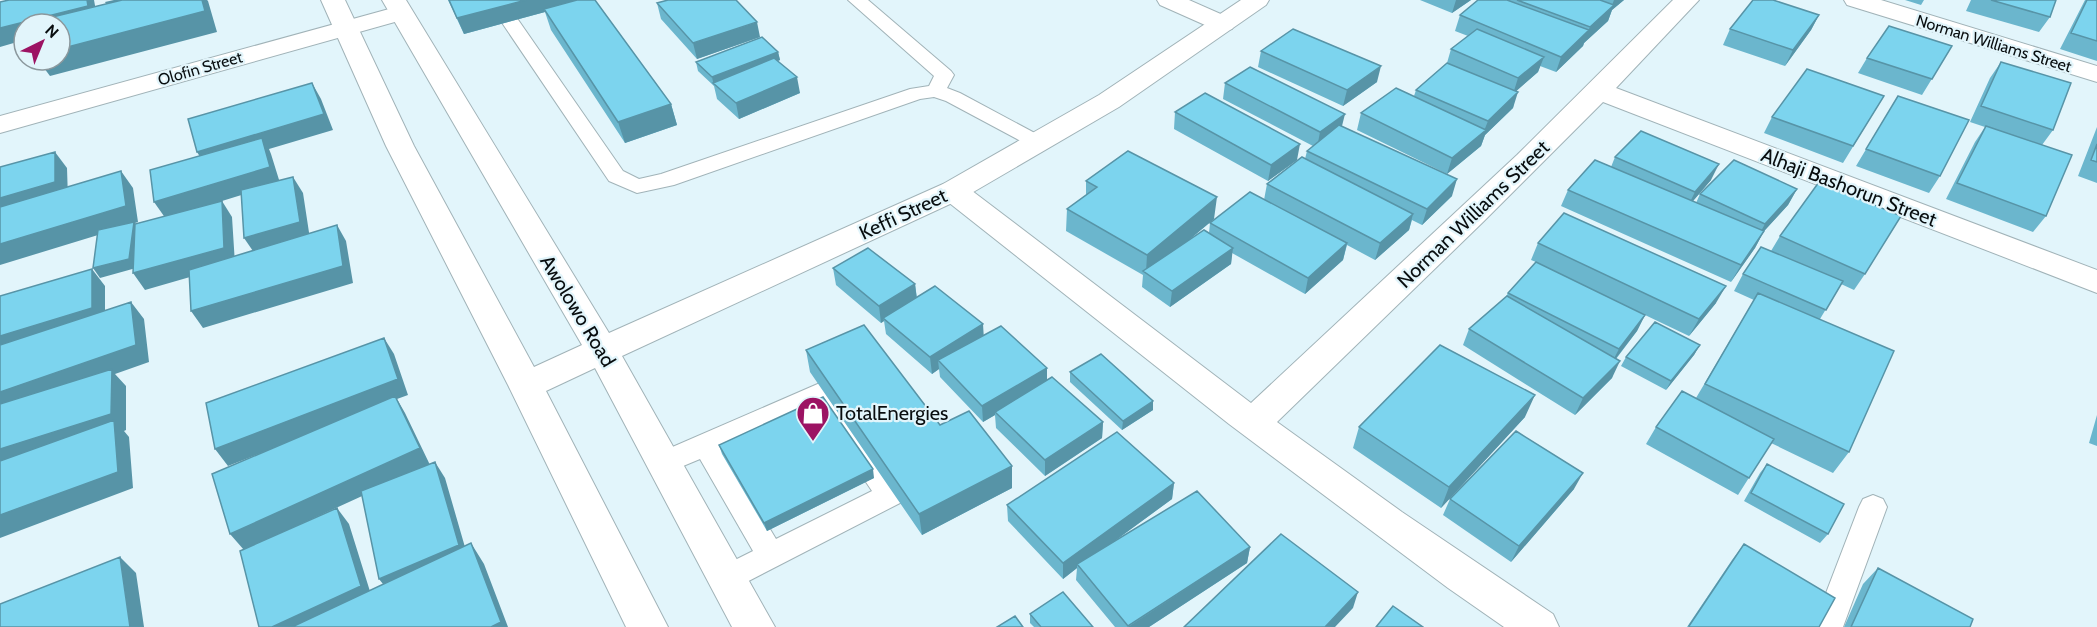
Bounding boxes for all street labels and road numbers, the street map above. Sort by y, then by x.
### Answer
street label: Norman Williams Street [1914,11,2074,76]
street label: Olofin Street [156,47,245,90]
street label: Norman Williams Street [1392,135,1554,293]
street label: Alhaji Bashorun Street [1758,142,1940,232]
street label: Keffi Street [855,183,951,245]
street label: Awolowo Road [535,251,621,371]

